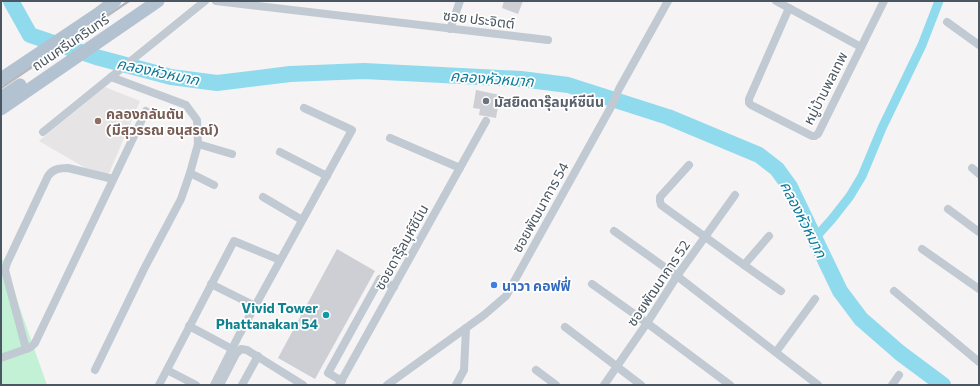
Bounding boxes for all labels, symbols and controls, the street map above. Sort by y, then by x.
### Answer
street label: ซอย ประจิตต์ [442,6,516,32]
street label: ถนนศรีนครินทร์ [28,10,112,74]
street label: หมู่บ้านพลเทพ [799,48,852,128]
water label: คลองหัวหมาก [115,53,202,89]
water label: คลองหัวหมาก [450,66,535,90]
place label: มัสยิดดารุ๊ลมุห์ซีนีน [494,93,604,111]
marker: มัสยิดดารุ๊ลมุห์ซีนีน [481,96,491,106]
place label: คลองกลันตัน (มีสุวรรณ อนุสรณ์) [106,105,219,139]
marker: คลองกลันตัน (มีสุวรรณ อนุสรณ์) [93,116,103,126]
street label: ซอยพัฒนาการ 54 [508,158,572,255]
water label: คลองหัวหมาก [777,178,831,261]
street label: ซอยดารุ๊ลมุห์ซีนีน [371,201,432,293]
street label: ซอยพัฒนาการ 52 [623,237,693,329]
place label: นาวา คอฟฟี่ [502,276,571,294]
marker: นาวา คอฟฟี่ [489,280,499,290]
place label: Vivid Tower Phattanakan 54 [216,299,318,332]
marker: Vivid Tower Phattanakan 54 [321,310,331,320]

